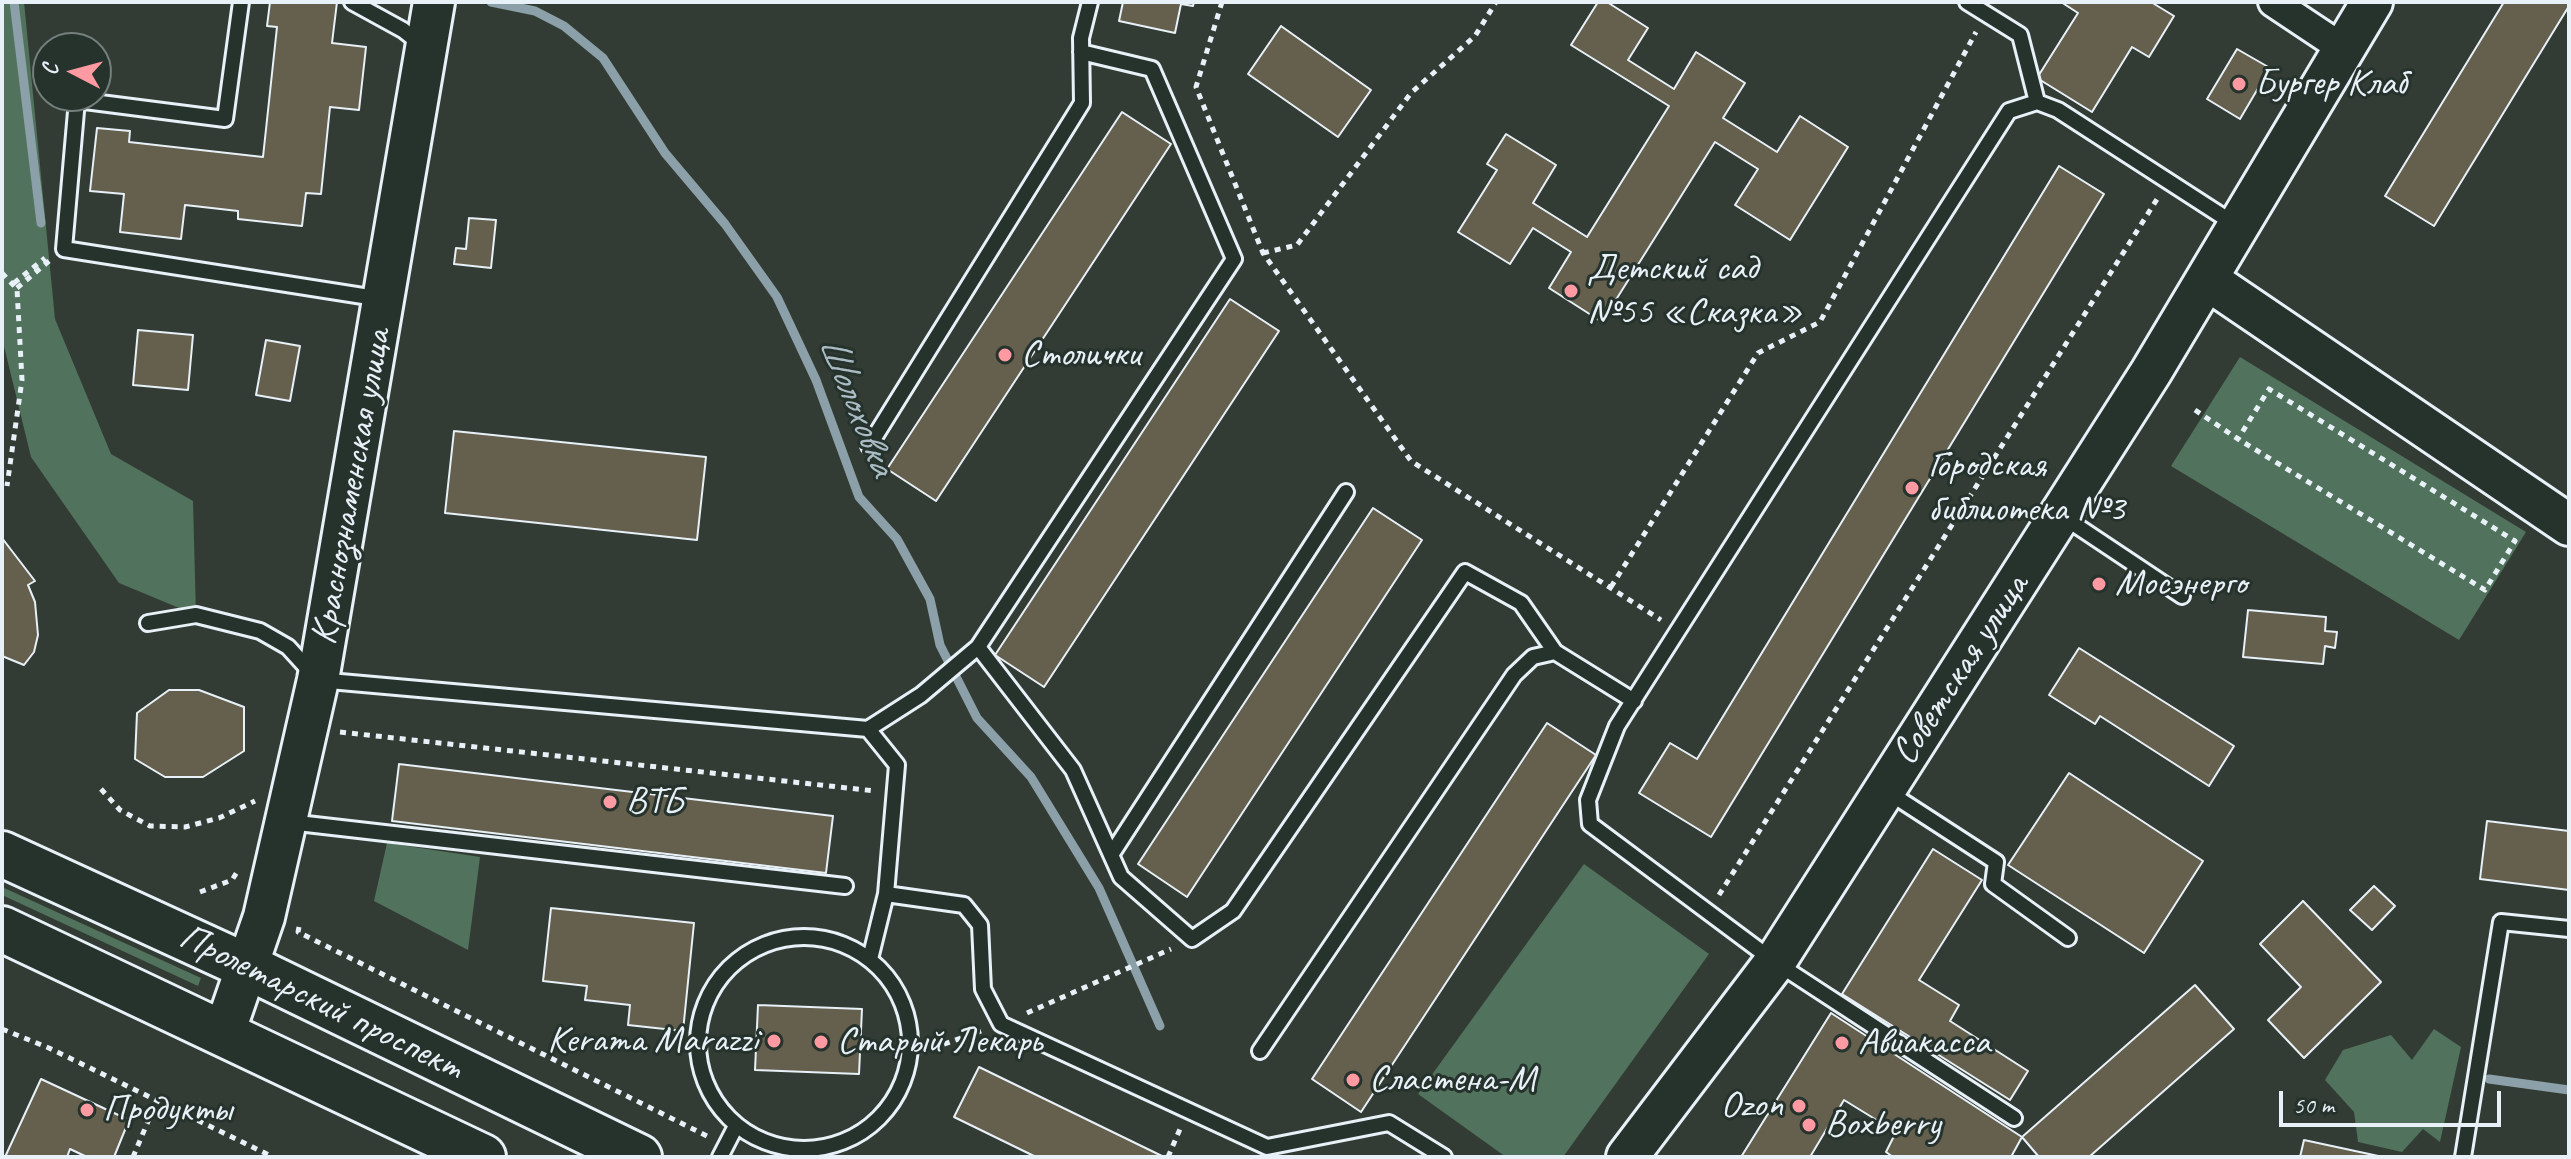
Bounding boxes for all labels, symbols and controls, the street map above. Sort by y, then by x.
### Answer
north arrow [32,32,112,112]
place label: Бургер Клаб [2255,61,2406,107]
text: С [36,63,65,77]
marker: Бургер Клаб [2230,75,2248,93]
place label: Детский сад №55 «Сказка» [1587,246,1803,336]
marker: Детский сад №55 «Сказка» [1562,282,1580,300]
street label: Краснознаменская улица [302,326,402,648]
water label: Шолоховка [806,329,906,483]
place label: Столички [1021,332,1140,378]
marker: Столички [996,346,1014,364]
place label: Городская библиотека №3 [1928,443,2125,532]
marker: Городская библиотека №3 [1903,479,1921,497]
place label: Мосэнерго [2115,561,2247,607]
street label: Советская улица [1883,566,2039,774]
marker: Мосэнерго [2090,575,2108,593]
place label: ВТБ [626,779,683,825]
marker: ВТБ [601,793,619,811]
street label: Пролетарский проспект [172,915,470,1091]
place label: Kerama Marazzi [547,1018,758,1064]
place label: Старый Лекарь [837,1019,1042,1065]
place label: Авиакасса [1858,1020,1990,1066]
marker: Kerama Marazzi [765,1032,783,1050]
marker: Старый Лекарь [812,1033,830,1051]
marker: Авиакасса [1833,1034,1851,1052]
place label: Сластена-М [1369,1057,1535,1103]
marker: Сластена-М [1344,1071,1362,1089]
scale bar [2283,1075,2505,1125]
place label: Ozon [1721,1083,1783,1129]
place label: Продукты [103,1087,232,1133]
text: 50 m [2293,1090,2334,1120]
marker: Ozon [1790,1097,1808,1115]
marker: Продукты [78,1101,96,1119]
place label: Boxberry [1825,1102,1940,1148]
marker: Boxberry [1800,1116,1818,1134]

